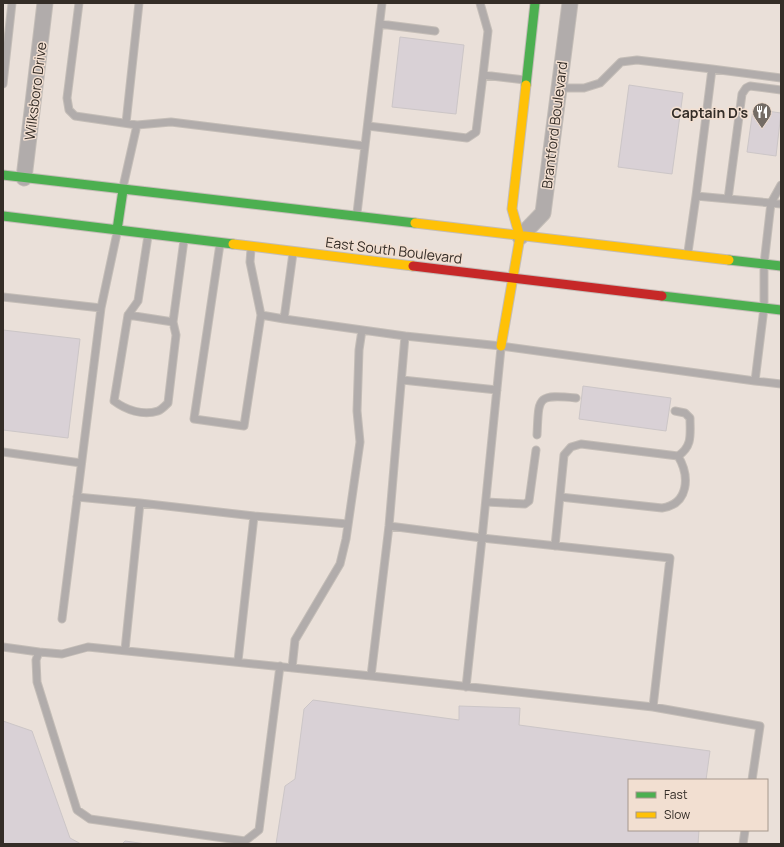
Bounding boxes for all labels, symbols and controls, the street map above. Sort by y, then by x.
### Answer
street label: Wilksboro Drive [20,41,50,141]
street label: Brantford Boulevard [537,60,571,190]
restaurant icon: Captain D's [751,101,773,129]
place label: Captain D's [671,103,748,122]
street label: East South Boulevard [325,232,463,268]
legend [628,779,768,831]
text: Fast [664,786,688,803]
text: Slow [664,806,690,823]

